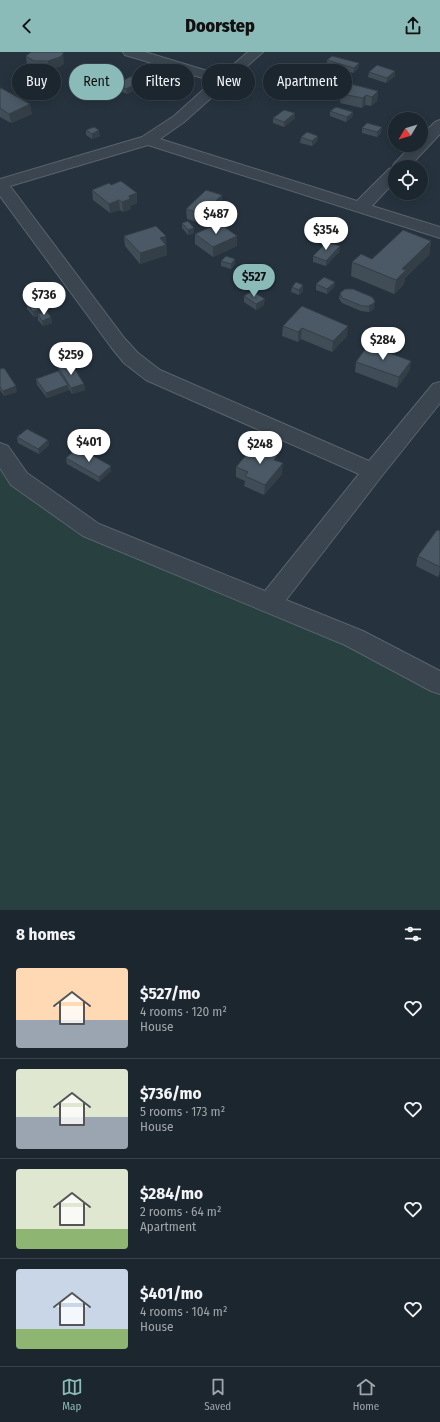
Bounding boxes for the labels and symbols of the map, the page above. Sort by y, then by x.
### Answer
north arrow [388,112,428,152]
pin: $487 [192,201,240,235]
pin: $354 [302,217,350,251]
pin: $527 [230,264,278,298]
pin: $736 [20,282,68,316]
pin: $284 [359,327,407,361]
pin: $259 [47,342,95,376]
pin: $401 [65,429,113,463]
pin: $248 [236,431,284,465]

